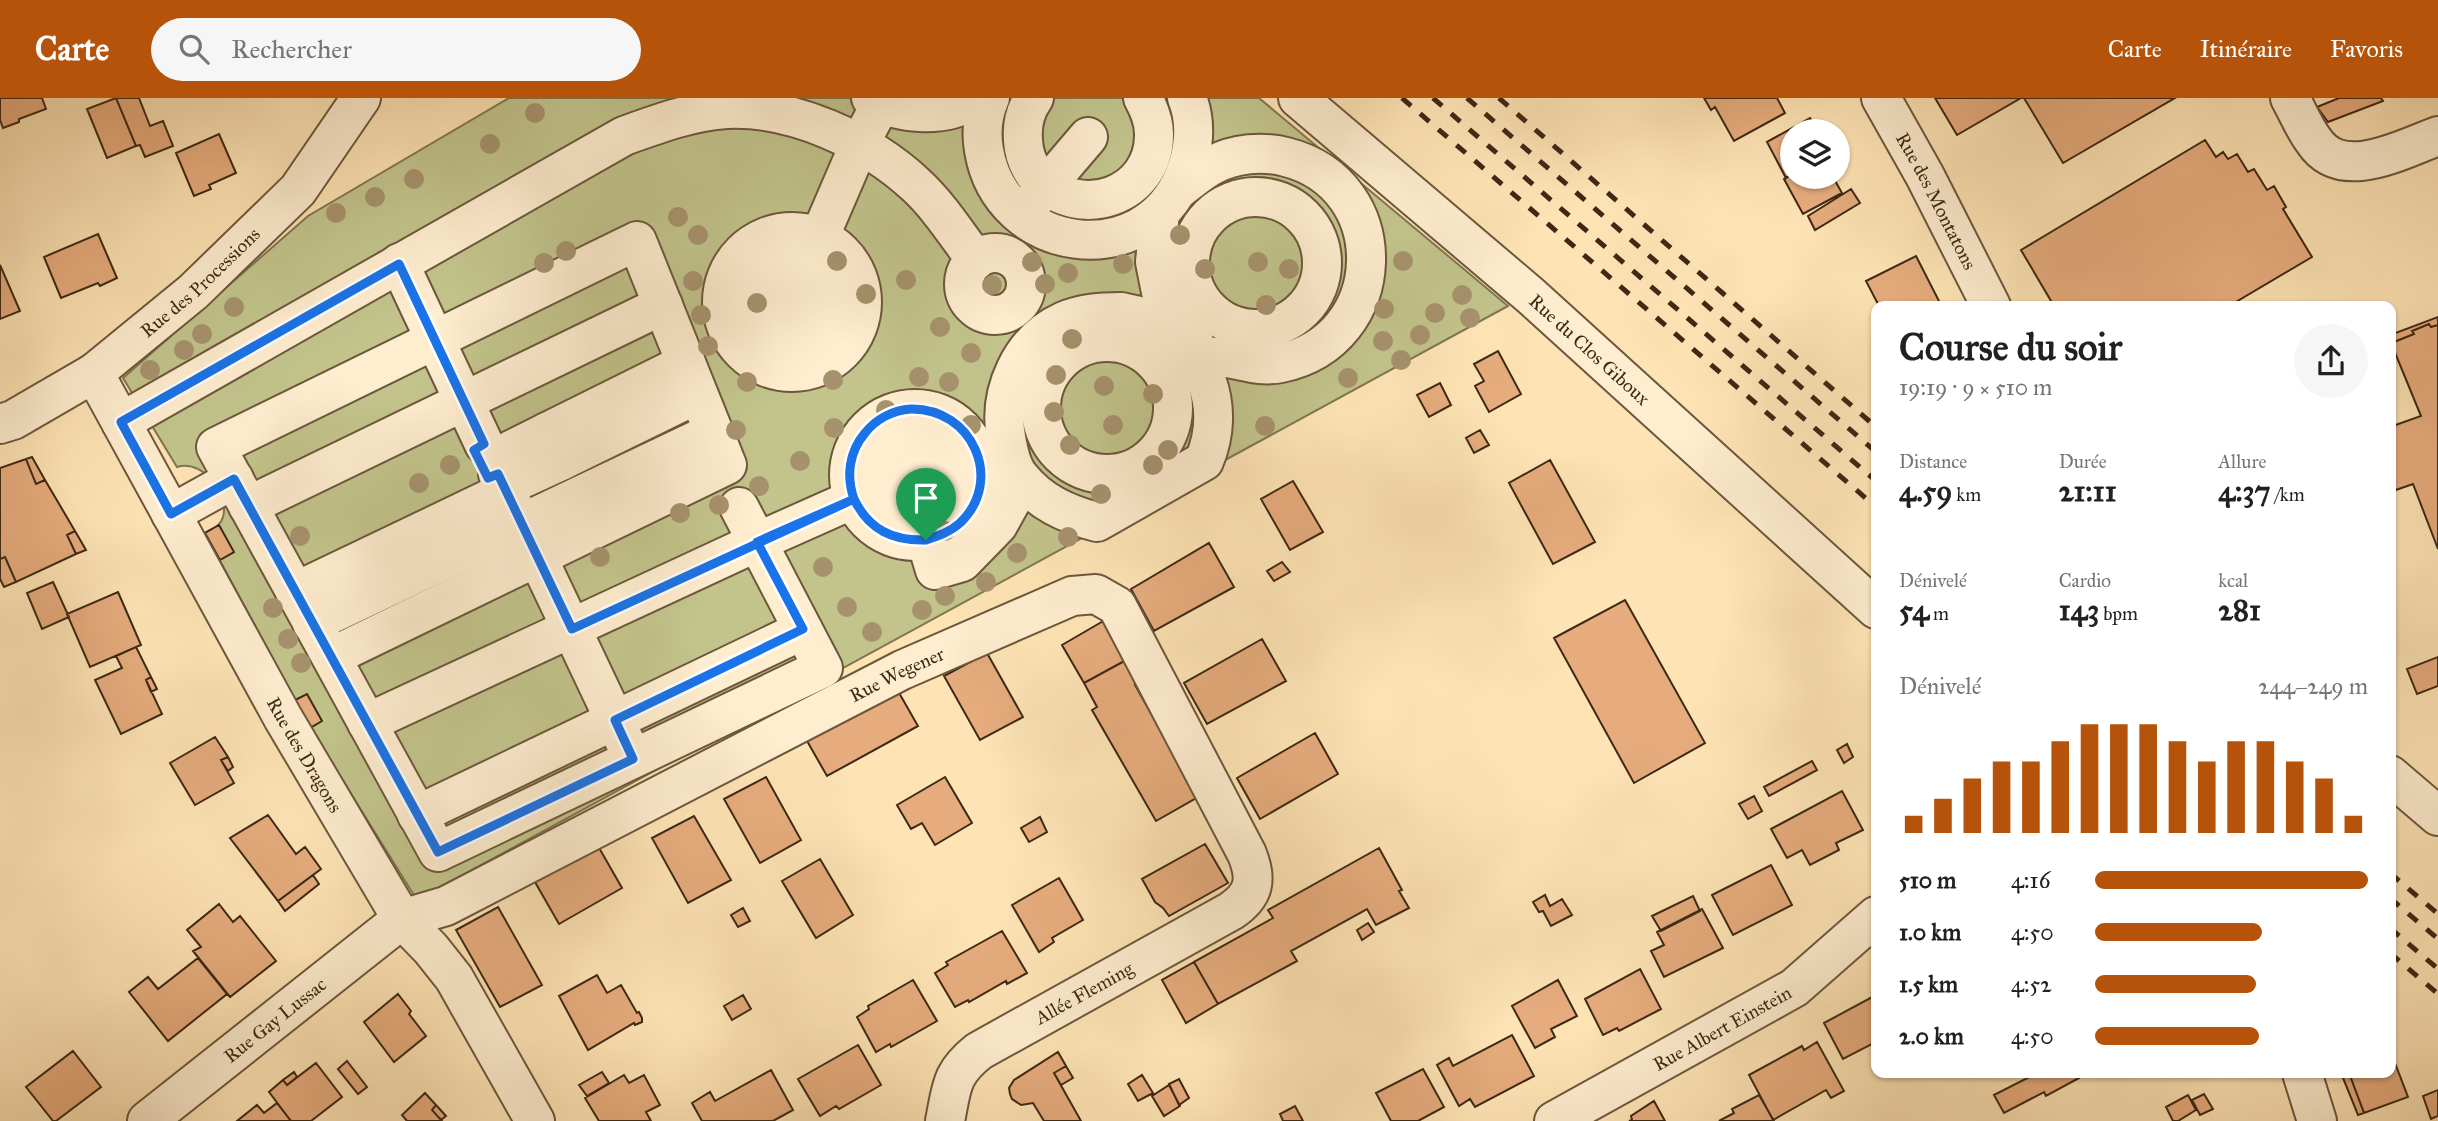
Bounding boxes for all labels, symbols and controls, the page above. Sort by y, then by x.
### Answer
search box [151,18,641,81]
text: Carte [35,29,109,69]
icon: search [175,30,213,68]
text: Rechercher [231,33,352,65]
text: Carte [2108,34,2162,64]
text: Itinéraire [2200,34,2292,64]
text: Favoris [2330,34,2403,64]
map controls [1780,119,1850,189]
button: layers [1780,119,1850,189]
street label: Rue des Montatons [1891,128,1982,273]
street label: Rue des Processions [136,222,265,342]
street label: Rue du Clos Giboux [1525,289,1655,410]
text: Course du soir [1899,324,2122,370]
button: share [2294,324,2368,398]
text: 19:19 · 9 × 510 m [1899,373,2052,401]
text: Distance [1899,450,1967,473]
text: Durée [2059,450,2107,473]
text: Allure [2218,450,2266,473]
pin [896,468,956,540]
text: 4.59 [1899,473,1952,509]
text: 21:11 [2059,473,2117,509]
text: 4:37 [2218,473,2271,509]
icon: arrive [907,479,945,517]
text: km [1952,483,1981,506]
text: /km [2271,483,2305,506]
text: Dénivelé [1899,569,1967,592]
text: Cardio [2059,569,2111,592]
text: kcal [2218,569,2248,592]
text: 54 [1899,592,1929,628]
text: 143 [2059,592,2099,628]
text: 281 [2218,592,2261,628]
text: m [1929,602,1949,625]
text: bpm [2099,602,2138,625]
street label: Rue Wegener [845,641,948,707]
text: Dénivelé [1899,672,1981,700]
text: 244–249 m [2258,672,2368,700]
street label: Rue des Dragons [262,693,348,816]
text: 510 m [1899,866,1956,894]
text: 4:16 [2011,866,2050,894]
text: 1.0 km [1899,918,1961,946]
text: 4:50 [2011,918,2054,946]
street label: Allée Fleming [1030,957,1138,1031]
text: 1.5 km [1899,970,1958,998]
text: 4:52 [2011,970,2052,998]
street label: Rue Gay Lussac [219,972,331,1067]
street label: Rue Albert Einstein [1649,980,1795,1075]
text: 2.0 km [1899,1022,1964,1050]
text: 4:50 [2011,1022,2054,1050]

